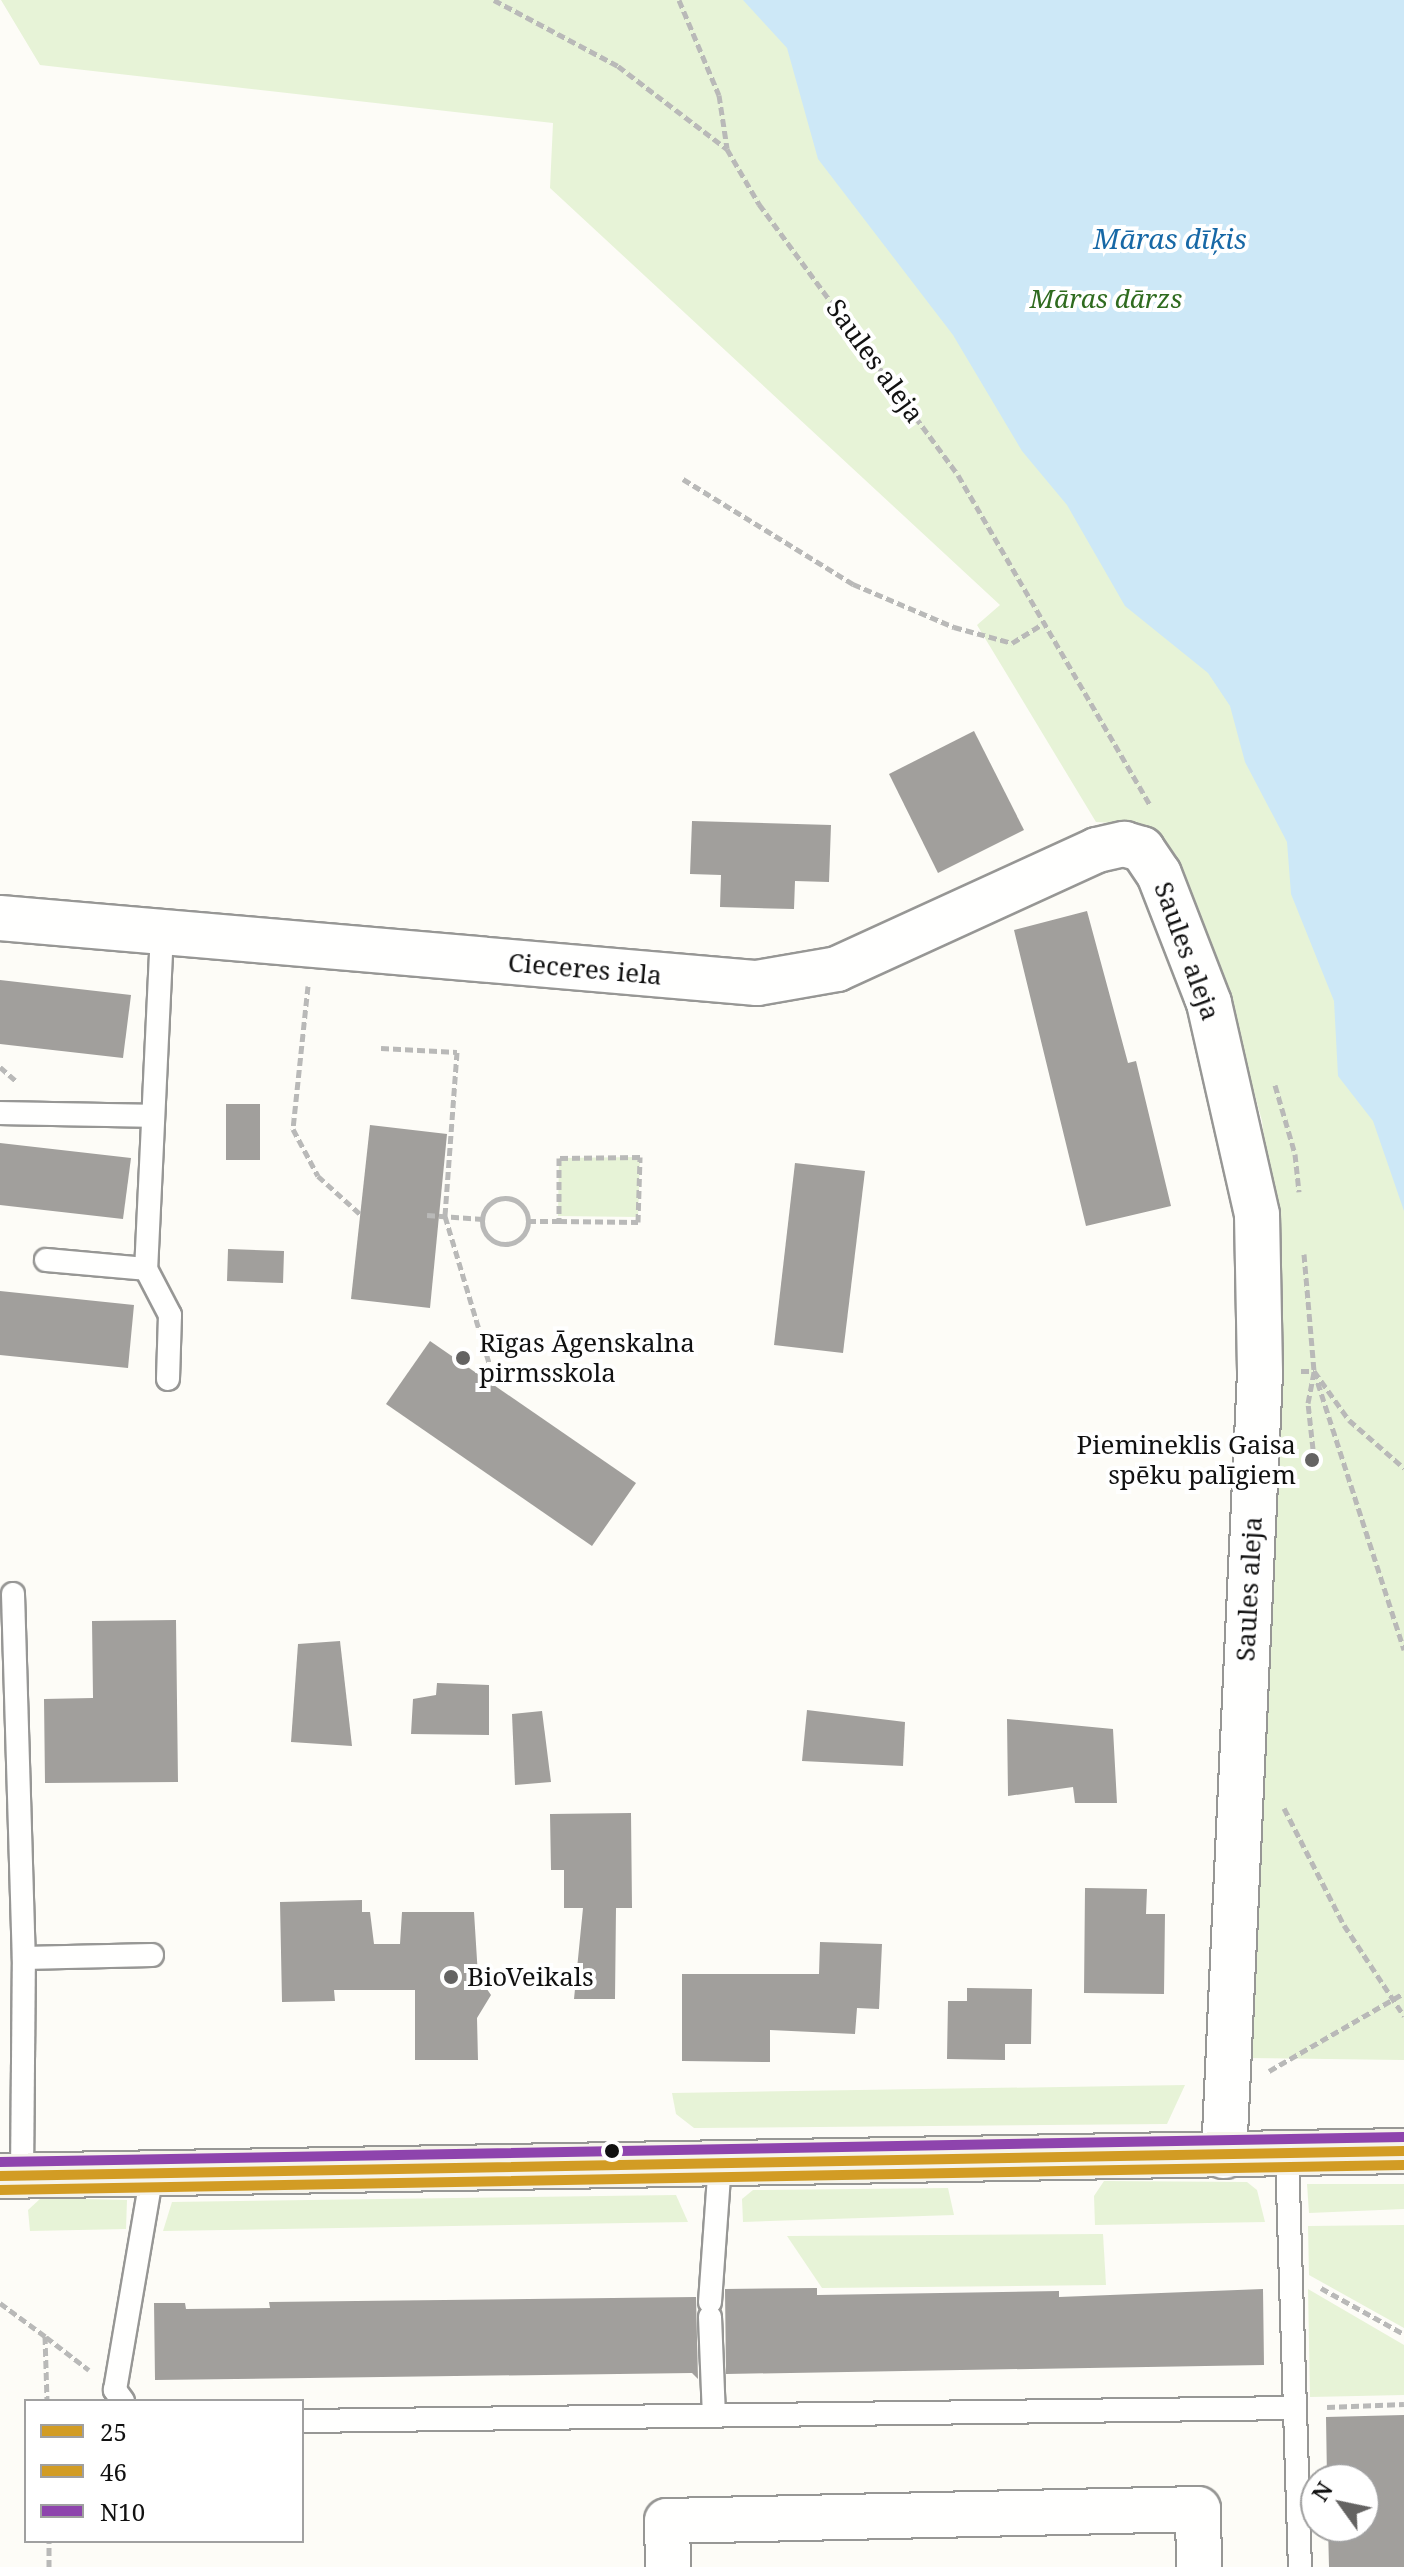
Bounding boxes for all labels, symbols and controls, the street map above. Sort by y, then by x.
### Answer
water label: Māras dīķis [1093,221,1247,255]
park label: Māras dārzs [1030,283,1182,315]
street label: Saules aleja [820,293,930,429]
street label: Saules aleja [1148,878,1226,1024]
street label: Cieceres iela [507,947,663,991]
place label: Rīgas Āgenskalna pirmsskola [479,1327,695,1388]
marker: Rīgas Āgenskalna pirmsskola [454,1349,472,1367]
place label: Piemineklis Gaisa spēku palīgiem [1077,1429,1296,1490]
marker: Piemineklis Gaisa spēku palīgiem [1303,1451,1321,1469]
street label: Saules aleja [1230,1516,1268,1662]
place label: BioVeikals [467,1961,594,1993]
marker: BioVeikals [442,1968,460,1986]
unlabelled marker [604,2143,620,2159]
legend [24,2399,304,2543]
text: 25 [100,2415,127,2448]
text: 46 [100,2455,127,2488]
north arrow [1300,2463,1380,2543]
text: N [1304,2476,1339,2506]
text: N10 [100,2495,145,2528]

